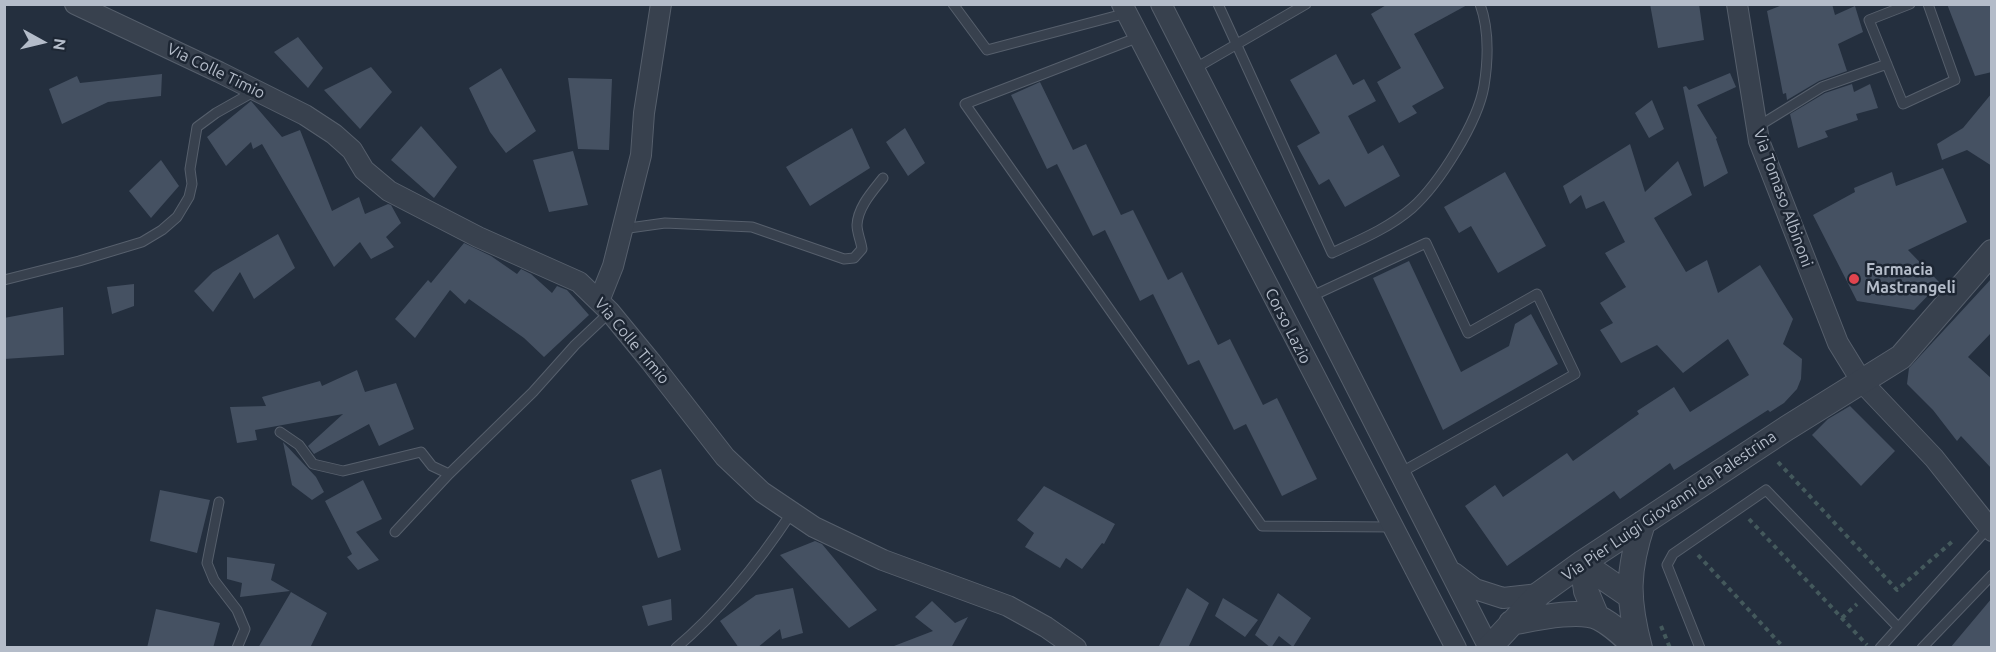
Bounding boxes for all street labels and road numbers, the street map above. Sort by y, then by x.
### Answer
street label: Via Colle Timio [164,39,268,103]
street label: Via Tomaso Albinoni [1749,126,1817,270]
street label: Corso Lazio [1261,285,1315,367]
street label: Via Colle Timio [590,294,674,388]
street label: Via Pier Luigi Giovanni da Palestrina [1558,427,1780,585]

